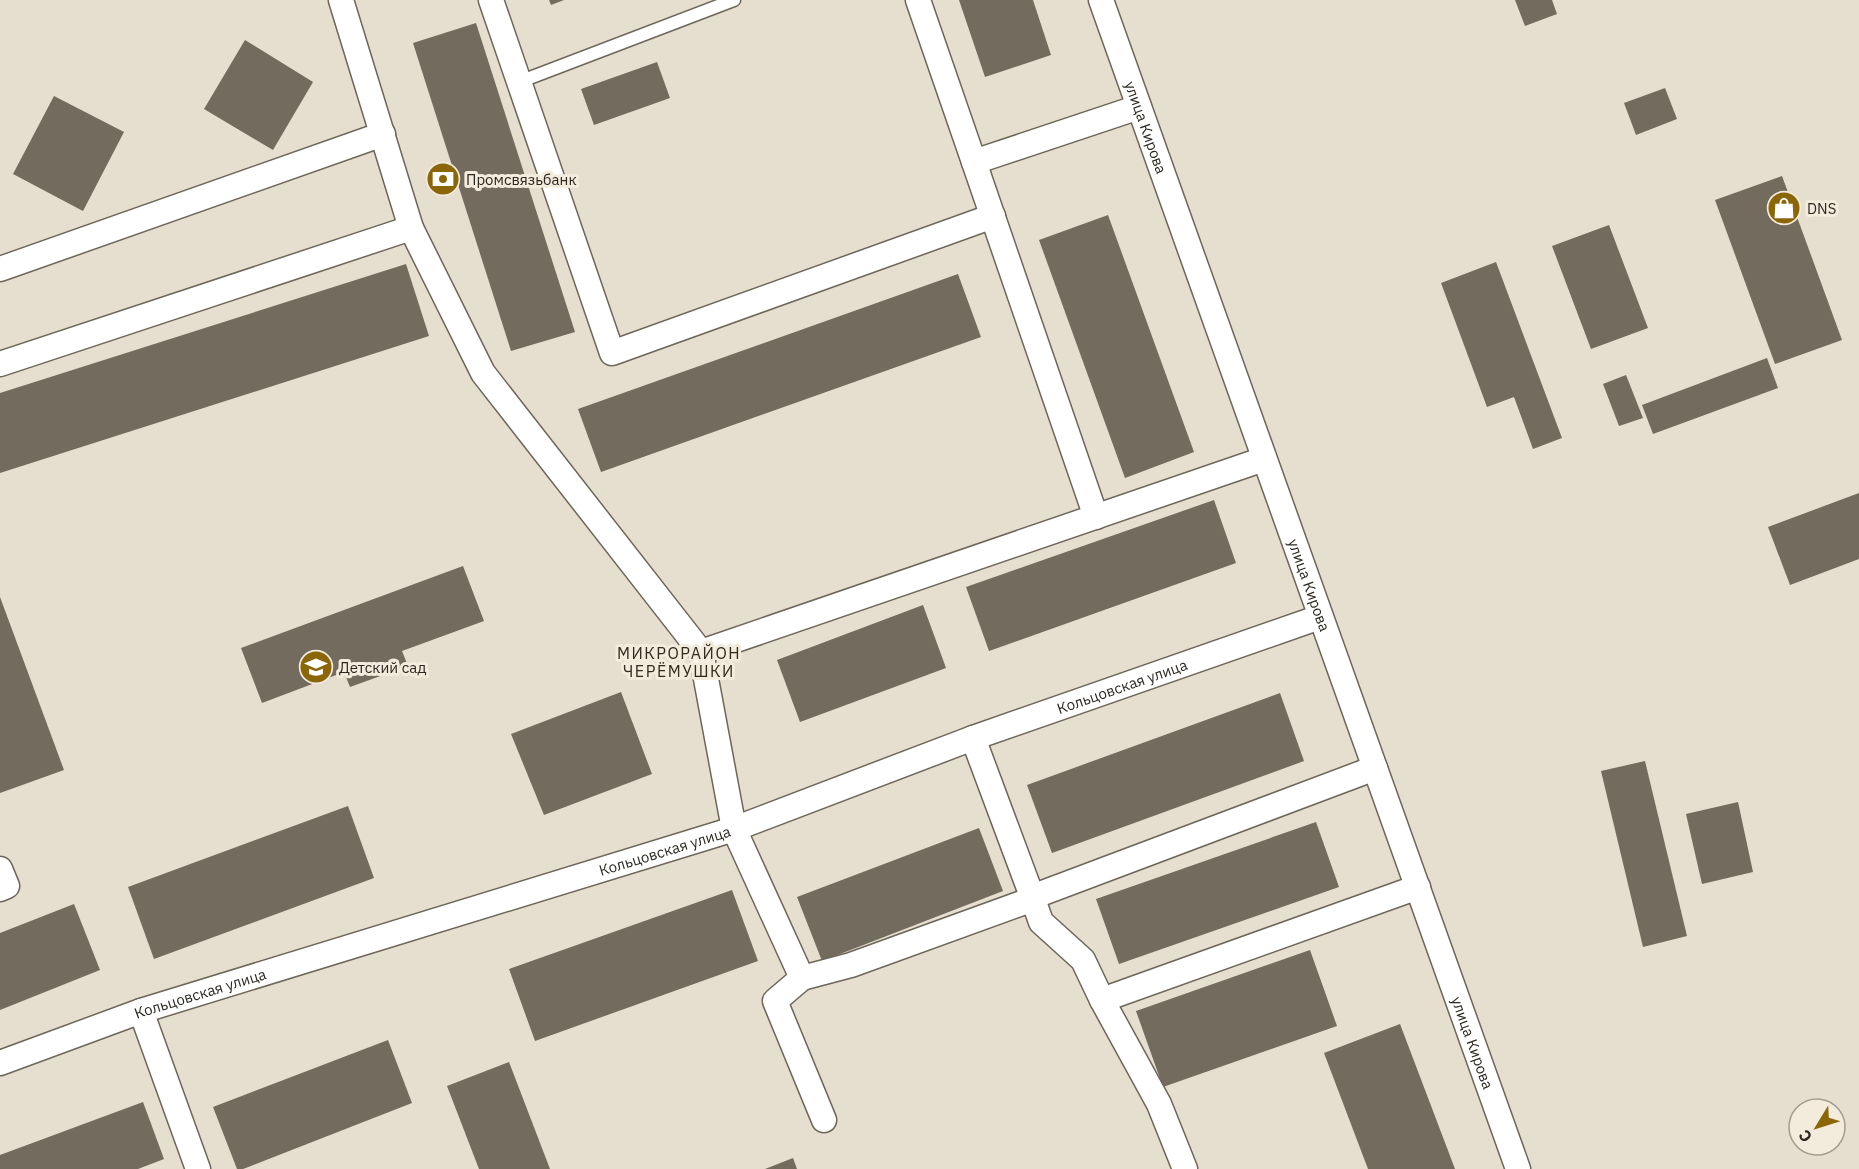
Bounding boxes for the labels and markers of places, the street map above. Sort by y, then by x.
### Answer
bank icon: Промсвязьбанк [425,161,461,197]
place label: Промсвязьбанк [466,170,577,189]
shop icon: DNS [1766,190,1802,226]
place label: DNS [1807,199,1836,218]
school or university icon: Детский сад [298,649,334,685]
place label: Детский сад [339,658,427,677]

